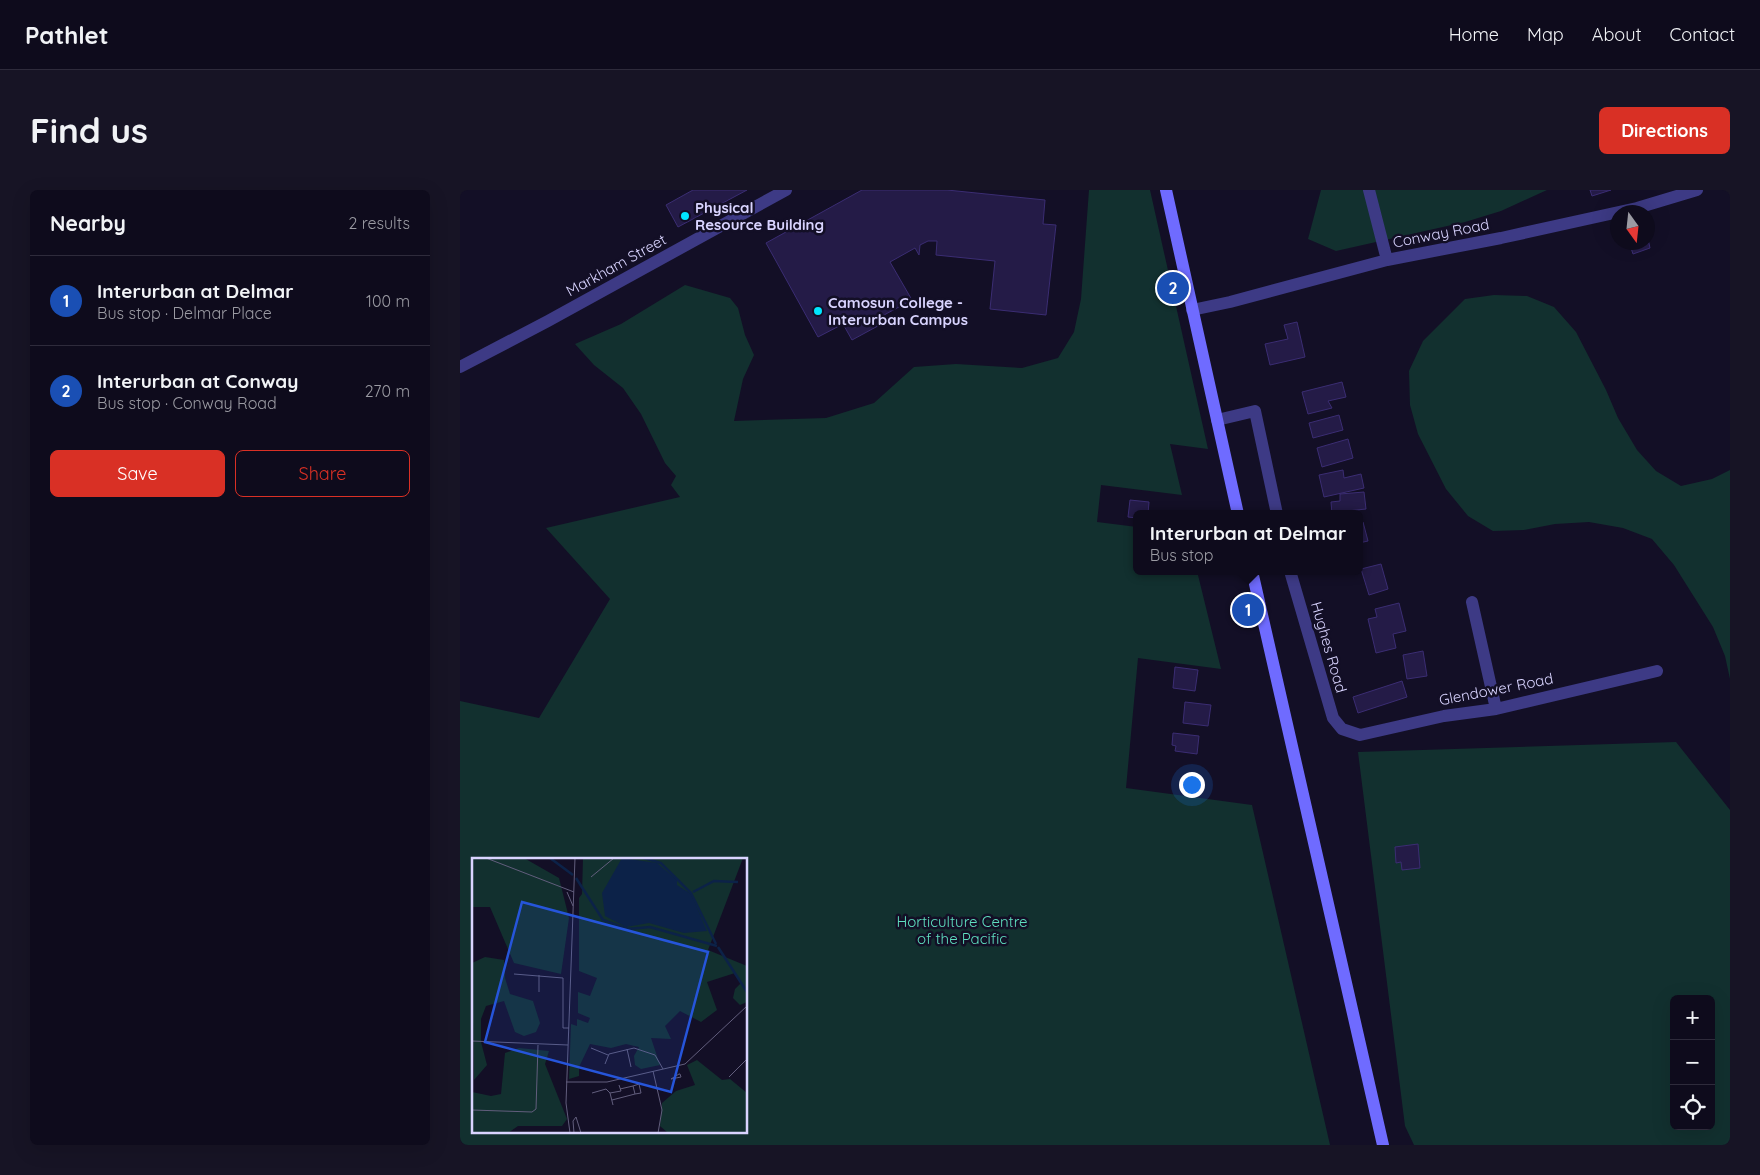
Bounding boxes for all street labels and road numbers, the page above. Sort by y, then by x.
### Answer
street label: Conway Road [1391,214,1491,252]
street label: Markham Street [563,230,669,300]
street label: Hughes Road [1307,599,1351,695]
street label: Glendower Road [1437,669,1555,709]

